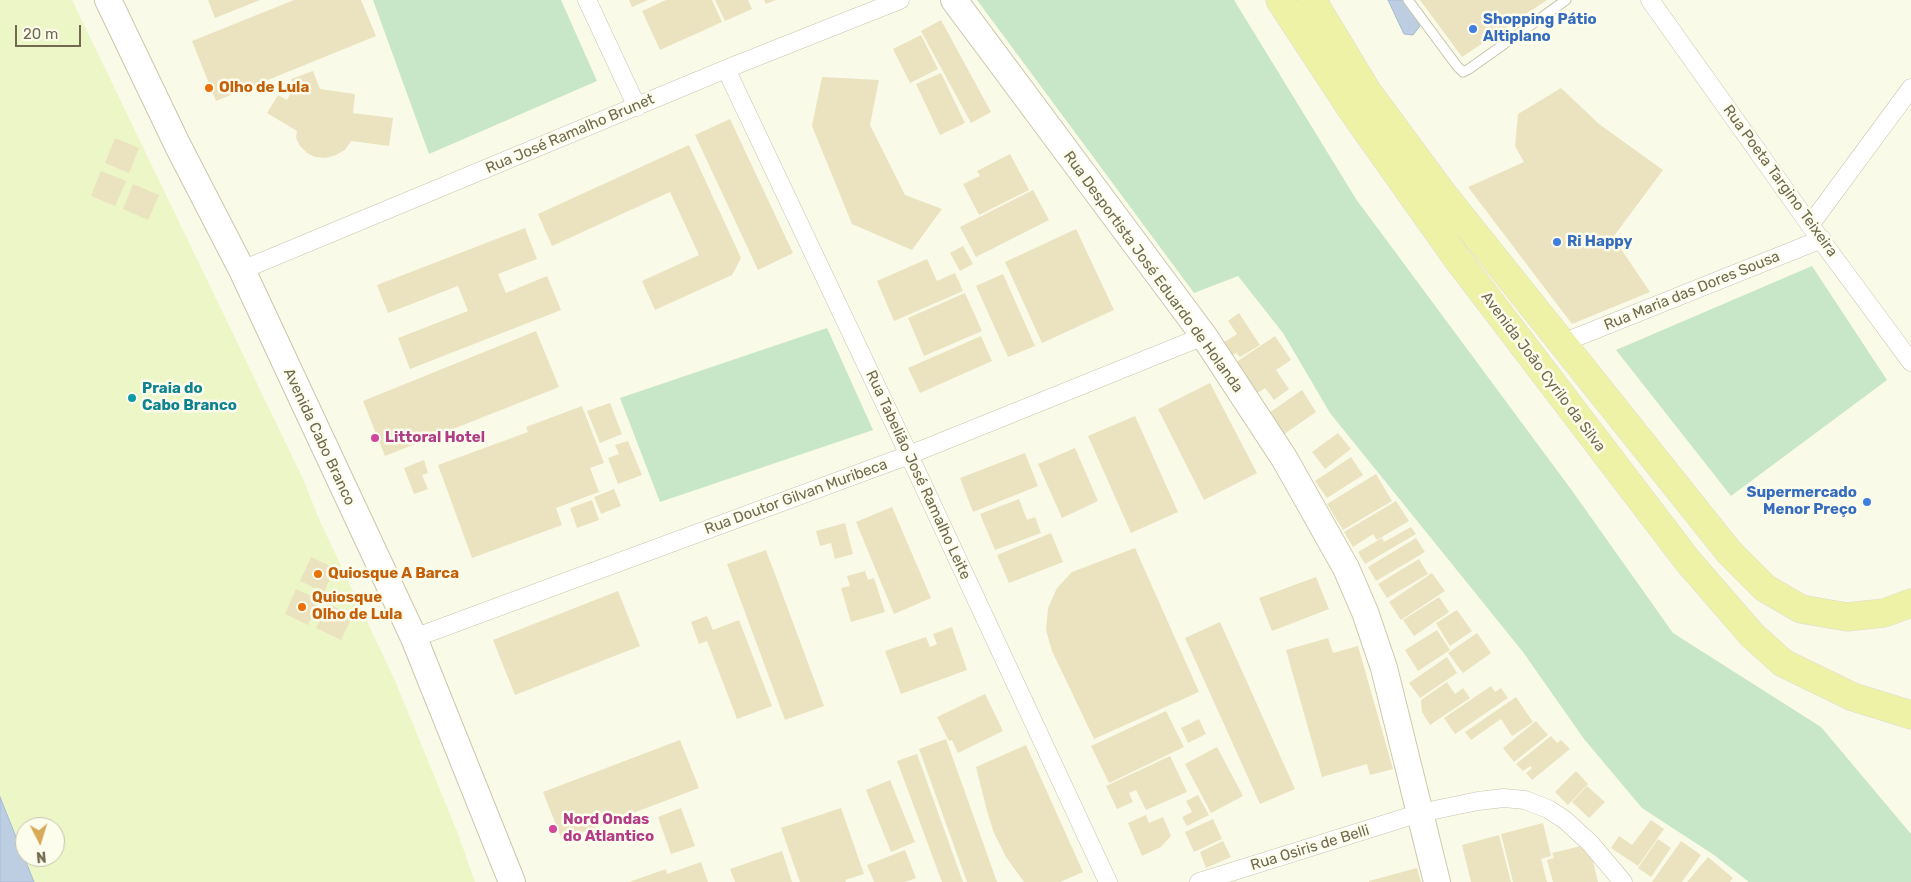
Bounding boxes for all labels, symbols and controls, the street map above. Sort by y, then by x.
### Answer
place label: Shopping Pátio Altiplano [1483,11,1597,46]
scale bar [18,15,84,47]
marker: Shopping Pátio Altiplano [1467,23,1479,35]
text: 20 m [23,25,58,43]
place label: Olho de Lula [219,79,309,97]
marker: Olho de Lula [203,82,215,94]
street label: Rua José Ramalho Brunet [483,90,657,178]
street label: Rua Poeta Targino Teixeira [1719,102,1841,260]
street label: Rua Desportista José Eduardo de Holanda [1059,148,1247,396]
place label: Ri Happy [1567,233,1632,251]
marker: Ri Happy [1551,236,1563,248]
street label: Rua Maria das Dores Sousa [1602,247,1782,335]
street label: Avenida João Cyrilo da Silva [1477,288,1609,456]
street label: Avenida Cabo Branco [279,366,359,508]
street label: Rua Tabelião José Ramalho Leite [862,368,974,582]
place label: Praia do Cabo Branco [142,380,237,415]
marker: Praia do Cabo Branco [126,392,138,404]
place label: Littoral Hotel [385,429,485,447]
marker: Littoral Hotel [369,432,381,444]
street label: Rua Doutor Gilvan Muribeca [702,455,890,539]
place label: Supermercado Menor Preço [1747,484,1857,519]
marker: Supermercado Menor Preço [1861,496,1873,508]
place label: Quiosque A Barca [328,565,459,583]
marker: Quiosque A Barca [312,568,324,580]
place label: Quiosque Olho de Lula [312,589,402,624]
marker: Quiosque Olho de Lula [296,601,308,613]
place label: Nord Ondas do Atlantico [563,811,654,846]
north arrow [15,817,65,867]
street label: Rua Osiris de Belli [1248,821,1372,875]
marker: Nord Ondas do Atlantico [547,823,559,835]
text: N [36,848,47,865]

